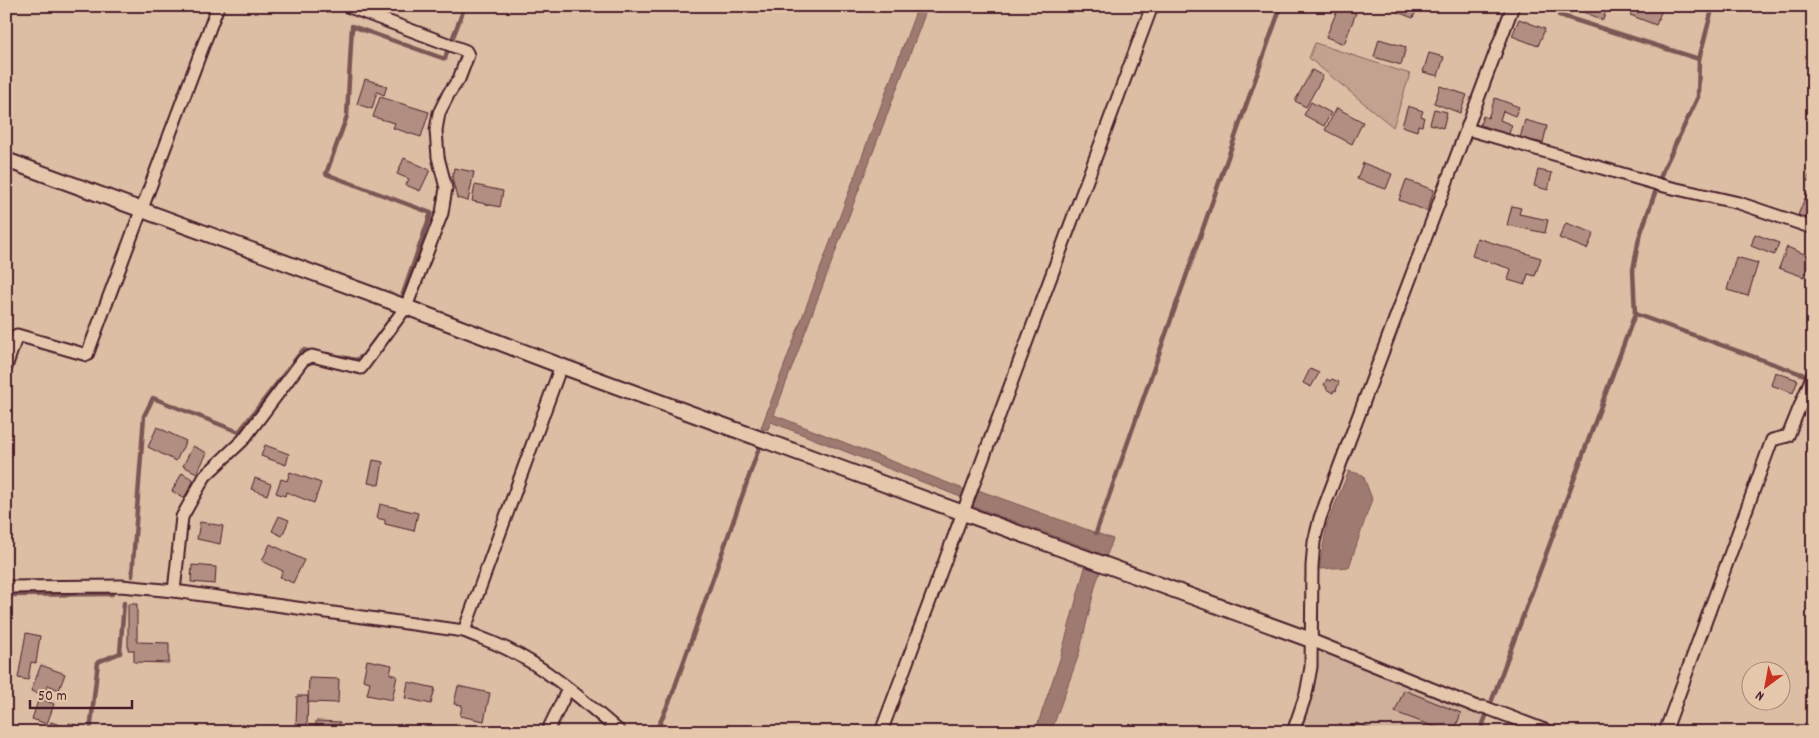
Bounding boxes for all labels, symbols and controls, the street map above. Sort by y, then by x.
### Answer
north arrow [1742,660,1792,710]
scale bar [30,678,132,710]
text: N [1752,685,1768,706]
text: 50 m [38,686,67,708]

